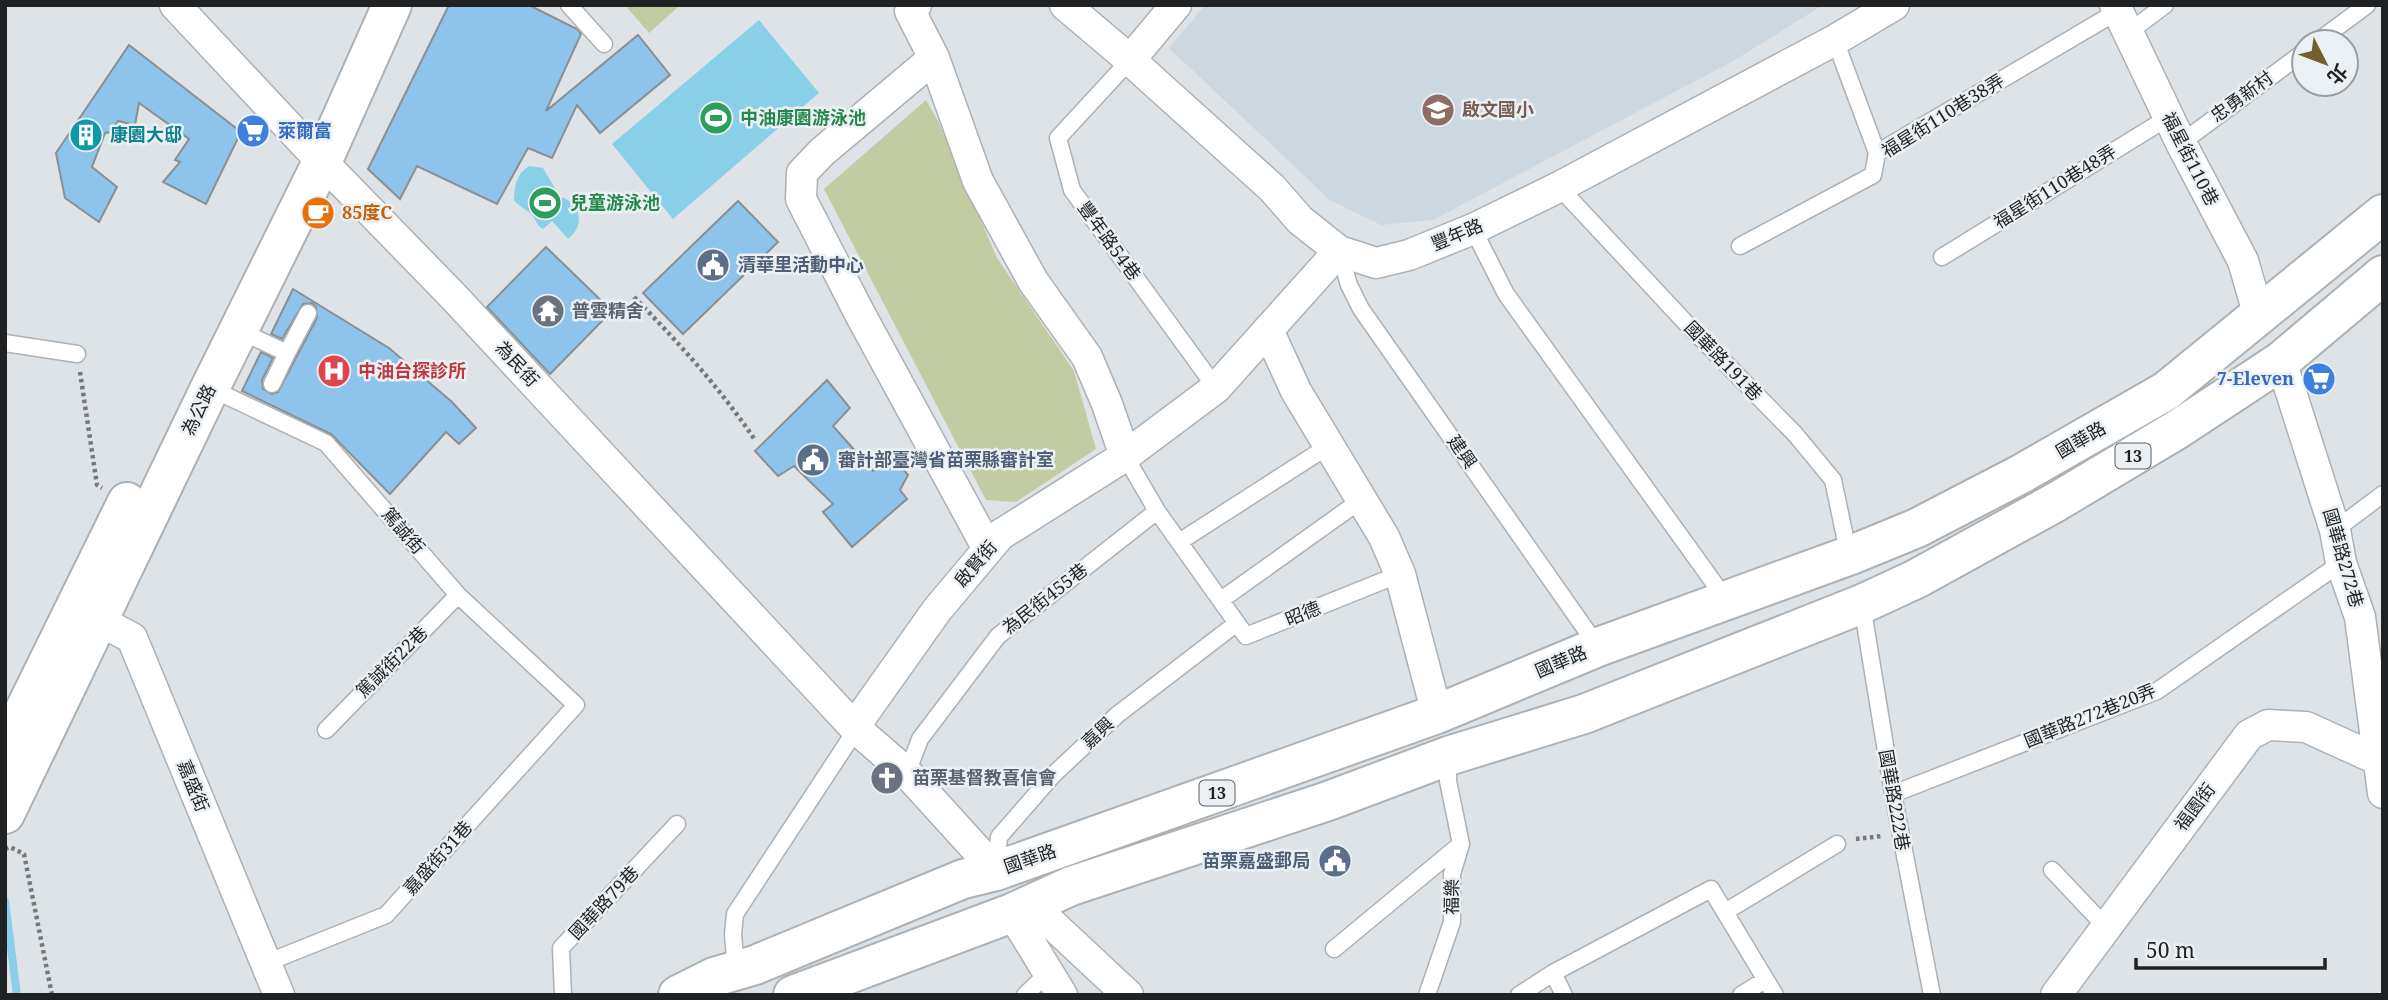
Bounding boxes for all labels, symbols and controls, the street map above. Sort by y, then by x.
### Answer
north arrow [2290,28,2360,98]
text: 北 [2322,59,2354,90]
street label: 忠勇新村 [2205,65,2278,127]
street label: 福星街110巷38弄 [1877,68,2008,163]
school or university icon: 啟文國小 [1419,91,1457,129]
place label: 啟文國小 [1462,97,1534,121]
sports icon: 中油康園游泳池 [697,99,735,137]
place label: 中油康園游泳池 [740,105,866,129]
street label: 福星街110巷 [2157,108,2225,210]
supermarket icon: 萊爾富 [234,112,272,150]
building icon: 康園大邸 [67,116,105,154]
place label: 萊爾富 [278,118,332,142]
place label: 康園大邸 [110,122,182,146]
street label: 福星街110巷48弄 [1989,139,2120,234]
sports icon: 兒童游泳池 [526,184,564,222]
place label: 兒童游泳池 [570,190,660,214]
cafe icon: 85度C [299,194,337,232]
street label: 豐年路54巷 [1073,196,1147,285]
place label: 85度C [342,200,392,224]
street label: 豐年路 [1427,212,1486,256]
public building icon: 清華里活動中心 [694,246,732,284]
place label: 清華里活動中心 [738,252,864,276]
temple icon: 普雲精舍 [529,292,567,330]
place label: 普雲精舍 [572,298,644,322]
street label: 國華路191巷 [1680,315,1768,405]
street label: 為民街 [491,335,545,391]
hospital icon: 中油台探診所 [315,352,353,390]
place label: 中油台探診所 [358,358,466,382]
supermarket icon: 7-Eleven [2300,360,2338,398]
place label: 7-Eleven [2217,366,2294,390]
street label: 為公路 [175,380,221,439]
street label: 國華路 [2051,415,2110,463]
street label: 建興 [1443,430,1483,473]
public building icon: 審計部臺灣省苗栗縣審計室 [794,441,832,479]
road number: 13 [2116,444,2150,468]
place label: 審計部臺灣省苗栗縣審計室 [838,447,1054,471]
street label: 篤誠街 [377,502,431,559]
street label: 國華路272巷 [2318,505,2370,610]
street label: 啟賢街 [949,535,1002,592]
street label: 為民街455巷 [997,557,1092,639]
street label: 昭德 [1281,595,1324,631]
street label: 篤誠街22巷 [350,620,432,702]
street label: 國華路 [1531,639,1590,683]
street label: 國華路272巷20弄 [2020,678,2159,752]
street label: 嘉興 [1076,711,1119,753]
street label: 國華路222巷 [1874,747,1916,852]
street label: 嘉盛街 [173,756,215,815]
church icon: 苗栗基督教喜信會 [868,759,906,797]
place label: 苗栗基督教喜信會 [912,765,1057,789]
street label: 福園街 [2168,778,2220,835]
road number: 13 [1200,780,1234,806]
street label: 嘉盛街31巷 [398,815,477,900]
street label: 國華路 [1000,838,1059,878]
public building icon: 苗栗嘉盛郵局 [1316,842,1354,880]
place label: 苗栗嘉盛郵局 [1202,848,1310,872]
street label: 國華路79巷 [563,860,643,944]
street label: 福樂 [1439,879,1463,915]
scale bar [2136,926,2325,970]
text: 50 m [2146,936,2195,964]

